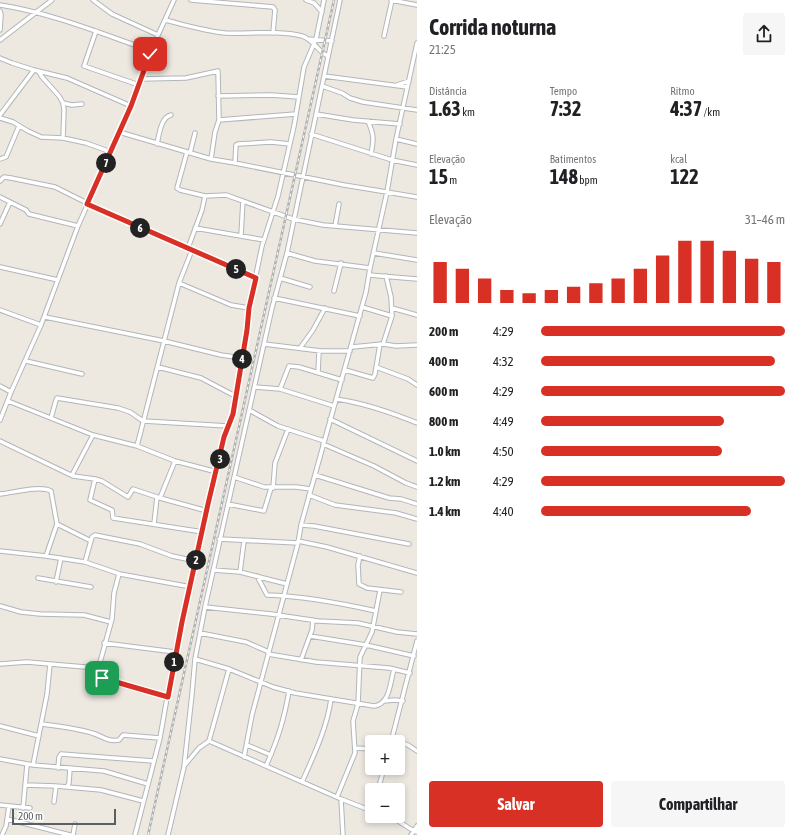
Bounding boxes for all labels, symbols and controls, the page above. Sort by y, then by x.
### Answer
button: share [743,13,785,55]
text: Corrida noturna [429,14,556,40]
pin [133,37,167,71]
text: 21:25 [429,42,456,57]
icon: check [139,43,161,65]
text: Distância [429,85,467,97]
text: Tempo [550,85,577,97]
text: Ritmo [670,85,695,97]
text: 1.63 [429,97,461,120]
text: 7:32 [550,97,581,120]
text: 4:37 [670,97,702,120]
text: km [461,106,475,118]
text: /km [702,106,720,118]
pin: 7 [96,153,116,173]
text: Elevação [429,153,465,165]
text: Batimentos [550,153,596,165]
text: kcal [670,153,687,165]
text: 7 [103,157,109,169]
text: 15 [429,165,448,188]
text: 148 [550,165,578,188]
text: 122 [670,165,699,188]
text: m [448,174,457,186]
text: bpm [578,174,598,186]
text: Elevação [429,212,472,227]
text: 31–46 m [745,212,785,227]
pin: 6 [130,218,150,238]
text: 6 [137,222,143,234]
pin: 5 [226,259,246,279]
text: 5 [233,263,239,275]
text: 200 m [429,324,458,339]
text: 4:29 [493,324,514,339]
pin: 4 [232,349,252,369]
text: 4 [239,353,245,365]
text: 400 m [429,354,458,369]
text: 4:32 [493,354,514,369]
text: 600 m [429,384,458,399]
text: 4:29 [493,384,514,399]
text: 800 m [429,414,458,429]
text: 4:49 [493,414,514,429]
text: 1.0 km [429,444,460,459]
text: 4:50 [493,444,514,459]
pin: 3 [210,449,230,469]
text: 3 [217,453,223,465]
text: 1.2 km [429,474,460,489]
text: 4:29 [493,474,514,489]
text: 1.4 km [429,504,460,519]
text: 4:40 [493,504,514,519]
pin: 2 [186,550,206,570]
text: 2 [193,554,199,566]
pin: 1 [164,652,184,672]
text: 1 [171,656,177,668]
pin [85,661,119,695]
icon: arrive [91,667,113,689]
map controls [365,735,405,823]
button: + [365,735,405,775]
button: Salvar [429,781,603,827]
button: Compartilhar [611,781,785,827]
button: − [365,783,405,823]
scale bar [12,807,116,826]
text: 200 m [18,810,43,822]

